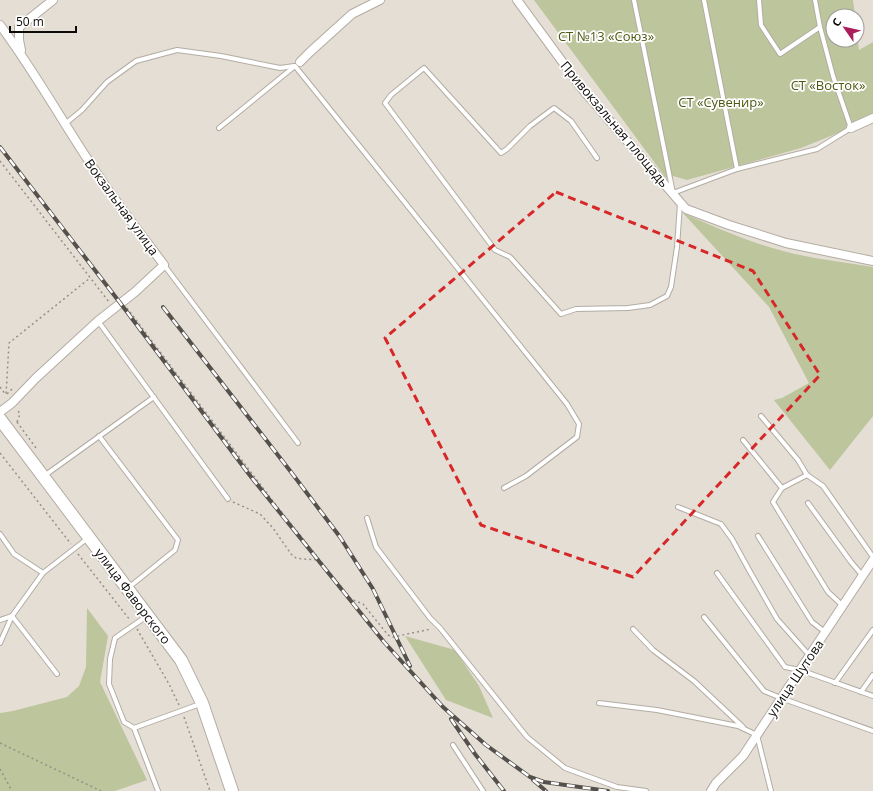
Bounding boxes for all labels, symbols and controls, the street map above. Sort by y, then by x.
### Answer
scale bar [10,8,76,34]
north arrow [825,8,865,48]
text: 50 m [16,13,44,30]
text: С [828,15,844,29]
park label: СТ №13 «Союз» [558,27,654,45]
street label: Привокзальная площадь [557,57,673,191]
park label: СТ «Восток» [791,76,865,94]
park label: СТ «Сувенир» [678,93,764,111]
street label: Вокзальная улица [81,155,163,259]
street label: улица Фаворского [91,544,175,648]
street label: улица Шутова [763,636,827,720]

